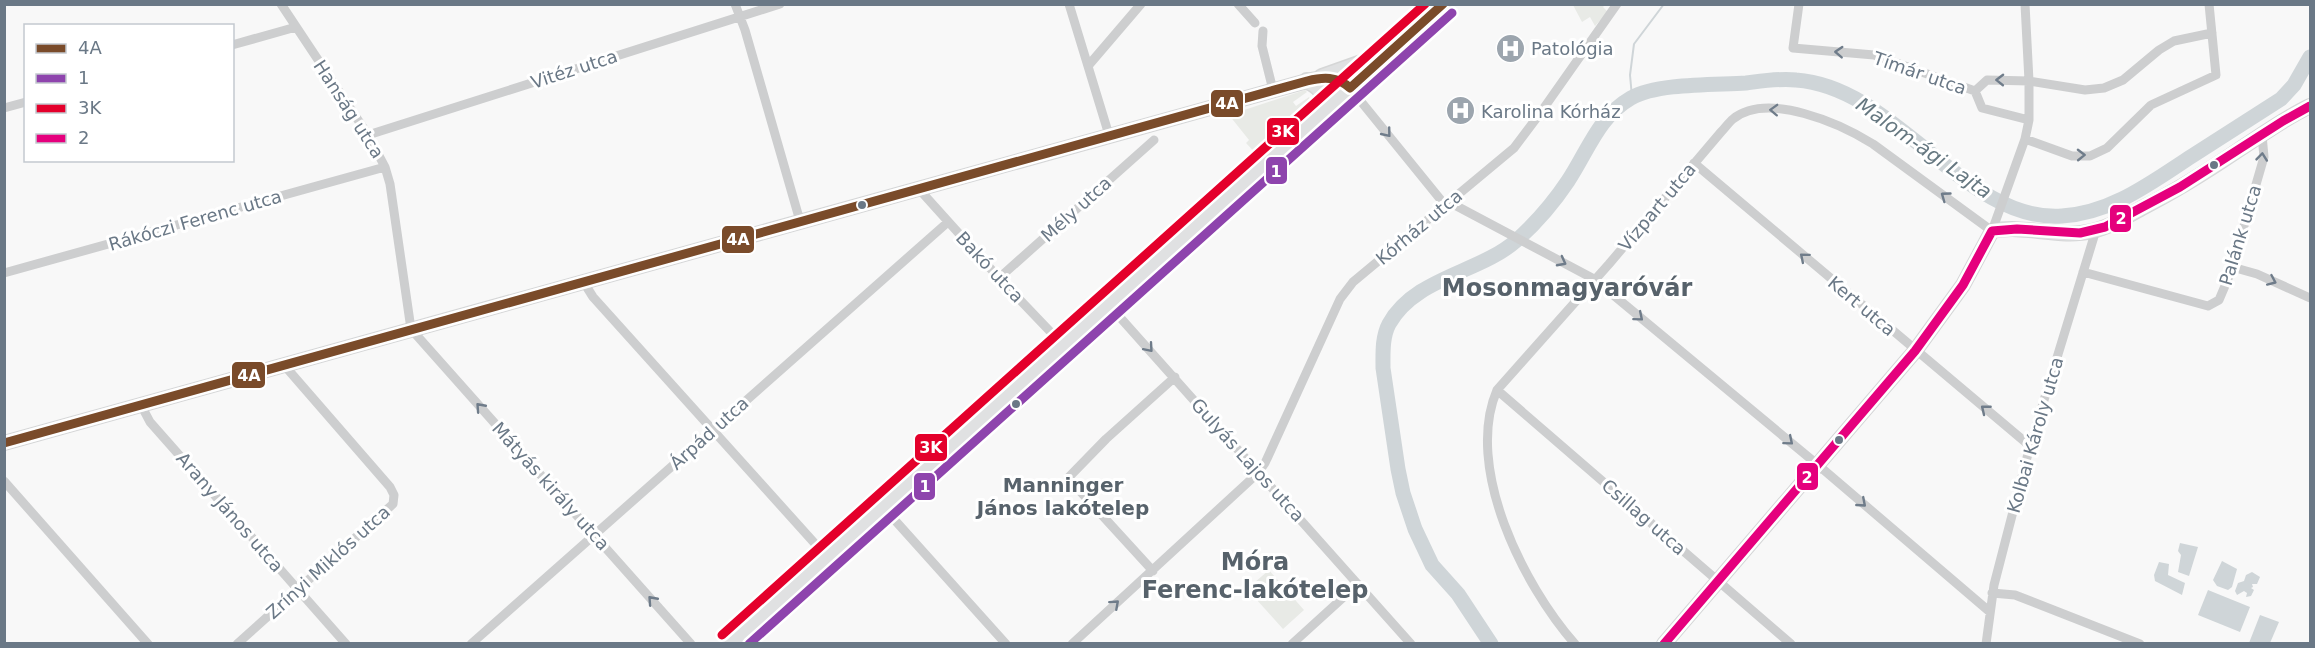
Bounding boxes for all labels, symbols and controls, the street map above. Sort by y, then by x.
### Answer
legend [24,24,234,162]
hospital icon: Patológia [1494,32,1526,64]
text: 4A [78,37,102,58]
place label: Patológia [1531,38,1614,59]
street label: Vitéz utca [528,45,620,93]
one-way arrow [1835,46,1844,59]
street label: Tímár utca [1870,47,1969,99]
street label: Hanság utca [309,56,389,162]
text: 1 [78,67,89,88]
one-way arrow [1996,74,2005,86]
line badge: 4A [1210,89,1244,118]
water label: Malom-ági Lajta [1852,92,1996,204]
text: 4A [1215,94,1239,113]
hospital icon: Karolina Kórház [1444,95,1476,127]
text: 3K [78,97,102,118]
place label: Karolina Kórház [1481,101,1621,122]
one-way arrow [1770,103,1779,116]
line badge: 3K [1266,117,1300,146]
text: 3K [1271,122,1295,141]
text: 2 [78,127,89,148]
one-way arrow [1380,127,1391,138]
one-way arrow [2076,149,2085,162]
one-way arrow [2255,152,2268,162]
line badge: 1 [1265,156,1288,185]
street label: Vízpart utca [1614,159,1700,255]
unlabelled marker [2208,159,2220,171]
text: 1 [1270,162,1282,181]
street label: Mély utca [1037,172,1115,246]
street label: Palánk utca [2215,182,2265,288]
street label: Rákóczi Ferenc utca [106,185,284,255]
street label: Kórház utca [1372,185,1466,269]
one-way arrow [1941,192,1952,203]
unlabelled marker [856,199,868,211]
line badge: 2 [2109,204,2132,233]
text: 2 [2115,209,2127,228]
line badge: 4A [721,225,755,254]
street label: Bakó utca [952,227,1028,307]
text: 4A [726,230,750,249]
one-way arrow [1800,253,1811,264]
one-way arrow [1556,255,1566,266]
street label: Kert utca [1824,272,1900,340]
one-way arrow [2265,273,2276,285]
district label: Mosonmagyaróvár [1442,274,1692,302]
one-way arrow [1632,309,1643,320]
one-way arrow [1142,341,1153,352]
street label: Kolbai Károly utca [2003,355,2067,515]
line badge: 4A [231,361,266,389]
text: 4A [237,366,261,385]
street label: Árpád utca [665,392,753,474]
street label: Gulyás Lajos utca [1187,394,1309,526]
unlabelled marker [1010,398,1022,410]
one-way arrow [476,403,487,414]
one-way arrow [1981,406,1992,417]
street label: Mátyás király utca [488,418,614,554]
line badge: 3K [914,433,948,462]
one-way arrow [1782,434,1793,445]
unlabelled marker [1833,434,1845,446]
text: 3K [919,438,943,457]
street label: Arany János utca [172,448,288,576]
line badge: 2 [1796,462,1819,491]
text: 2 [1801,468,1813,487]
line badge: 1 [913,472,936,501]
district label: Manninger János lakótelep [975,473,1149,520]
street label: Csillag utca [1598,475,1690,559]
text: 1 [919,477,931,496]
one-way arrow [1855,496,1866,507]
street label: Zrínyi Miklós utca [262,501,394,623]
district label: Móra Ferenc-lakótelep [1142,548,1368,604]
one-way arrow [648,596,659,607]
one-way arrow [1108,600,1119,611]

